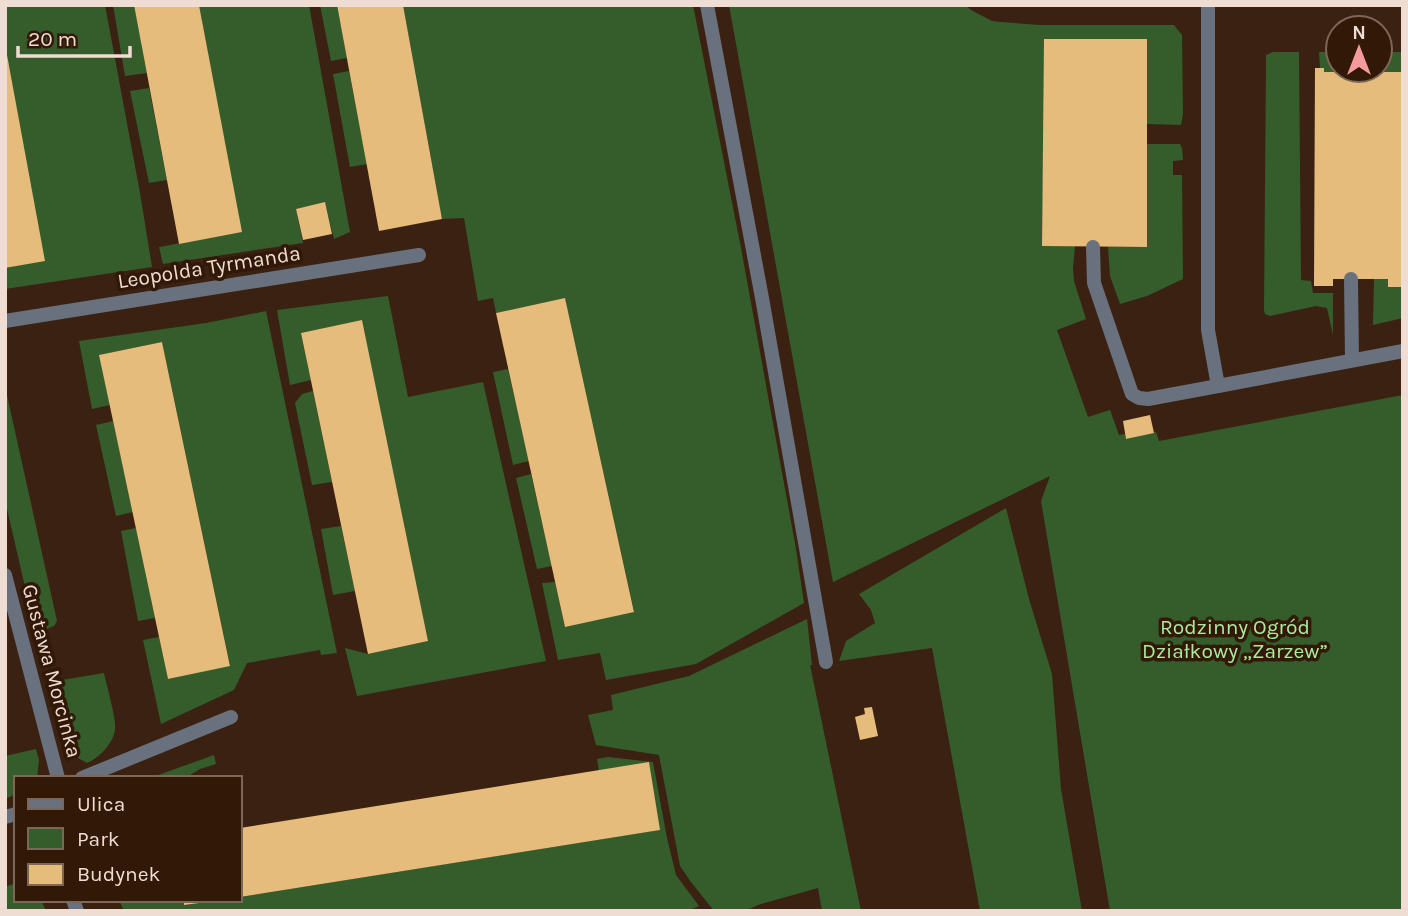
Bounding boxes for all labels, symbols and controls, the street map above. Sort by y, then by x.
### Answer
scale bar [18,14,130,58]
north arrow [1324,14,1394,84]
text: N [1352,22,1366,44]
text: 20 m [28,27,77,51]
street label: Leopolda Tyrmanda [116,241,302,293]
street label: Gustawa Morcinka [17,582,87,760]
park label: Rodzinny Ogród Działkowy „Zarzew” [1142,615,1328,663]
legend [14,776,242,902]
text: Ulica [77,792,125,816]
text: Park [77,827,120,851]
text: Budynek [77,862,160,886]

